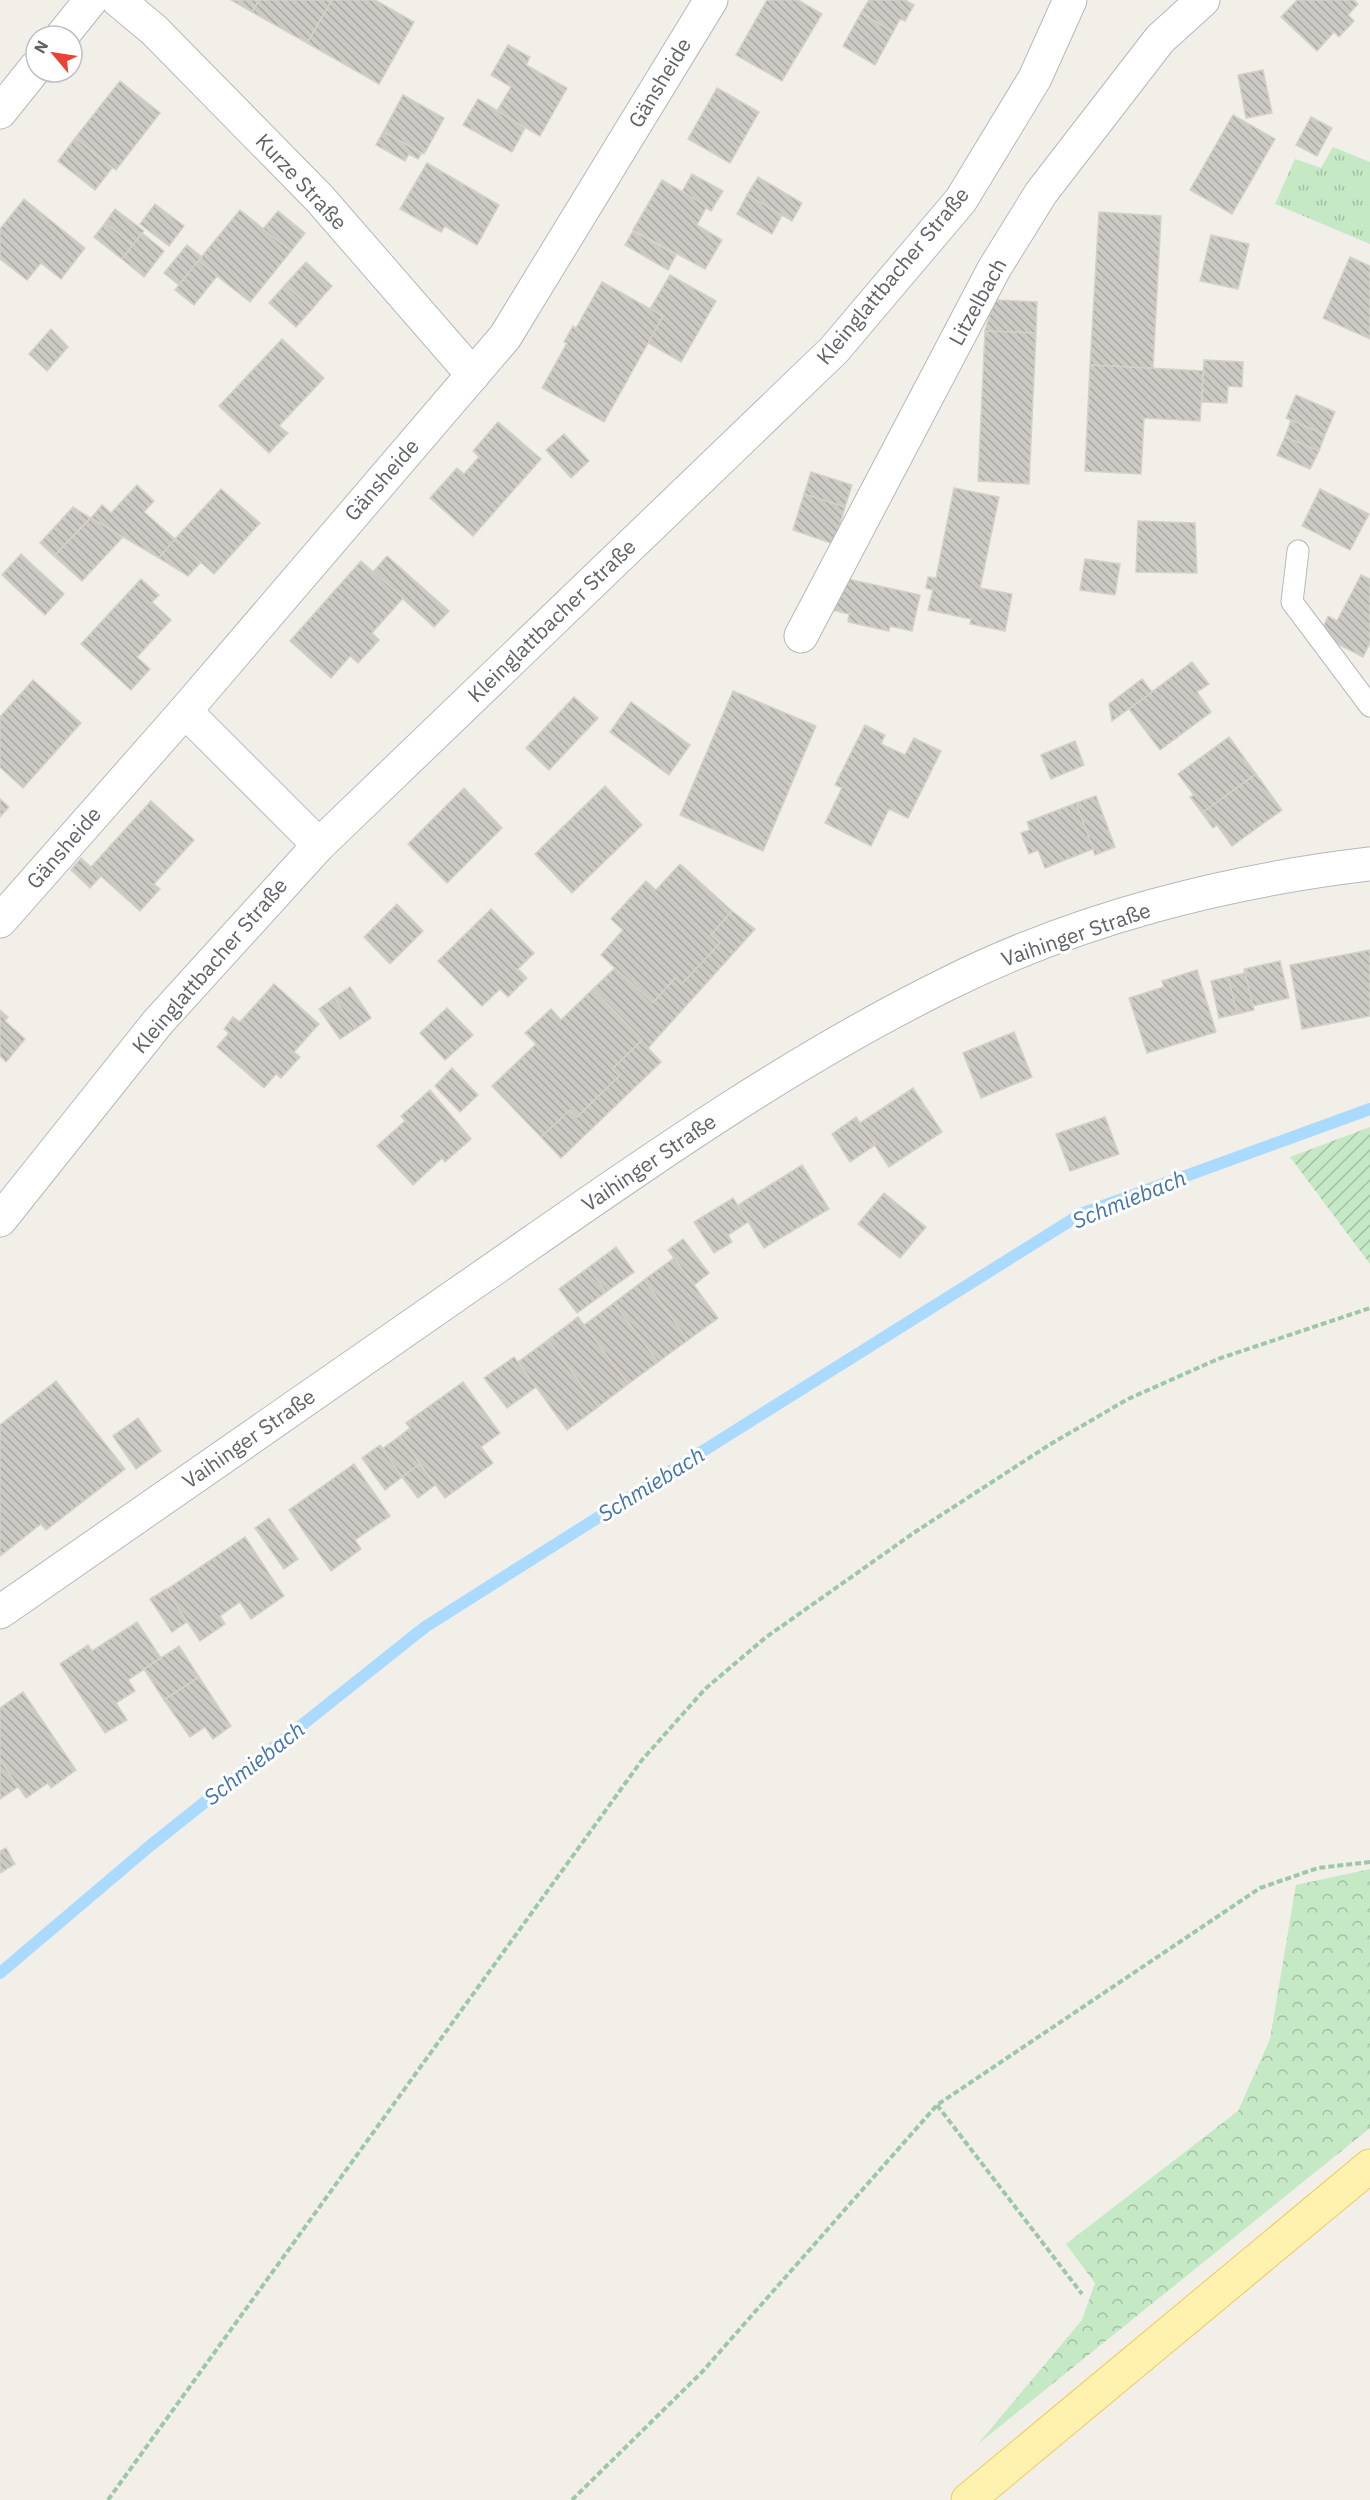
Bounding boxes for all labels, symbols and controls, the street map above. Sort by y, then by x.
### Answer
north arrow [24,24,84,84]
street label: Gänsheide [621,32,697,133]
text: N [29,37,52,57]
street label: Kurze Straße [250,127,354,236]
street label: Kleinglattbacher Straße [810,181,975,370]
street label: Litzelbach [942,253,1013,350]
street label: Gänsheide [338,432,425,526]
street label: Kleinglattbacher Straße [461,532,642,708]
street label: Gänsheide [20,800,107,894]
street label: Kleinglattbacher Straße [125,872,293,1059]
street label: Vaihinger Straße [997,895,1154,973]
street label: Vaihinger Straße [576,1107,721,1217]
water label: Schmiebach [1068,1163,1190,1234]
street label: Vaihinger Straße [176,1382,320,1494]
water label: Schmiebach [592,1439,709,1528]
water label: Schmiebach [197,1714,310,1811]

